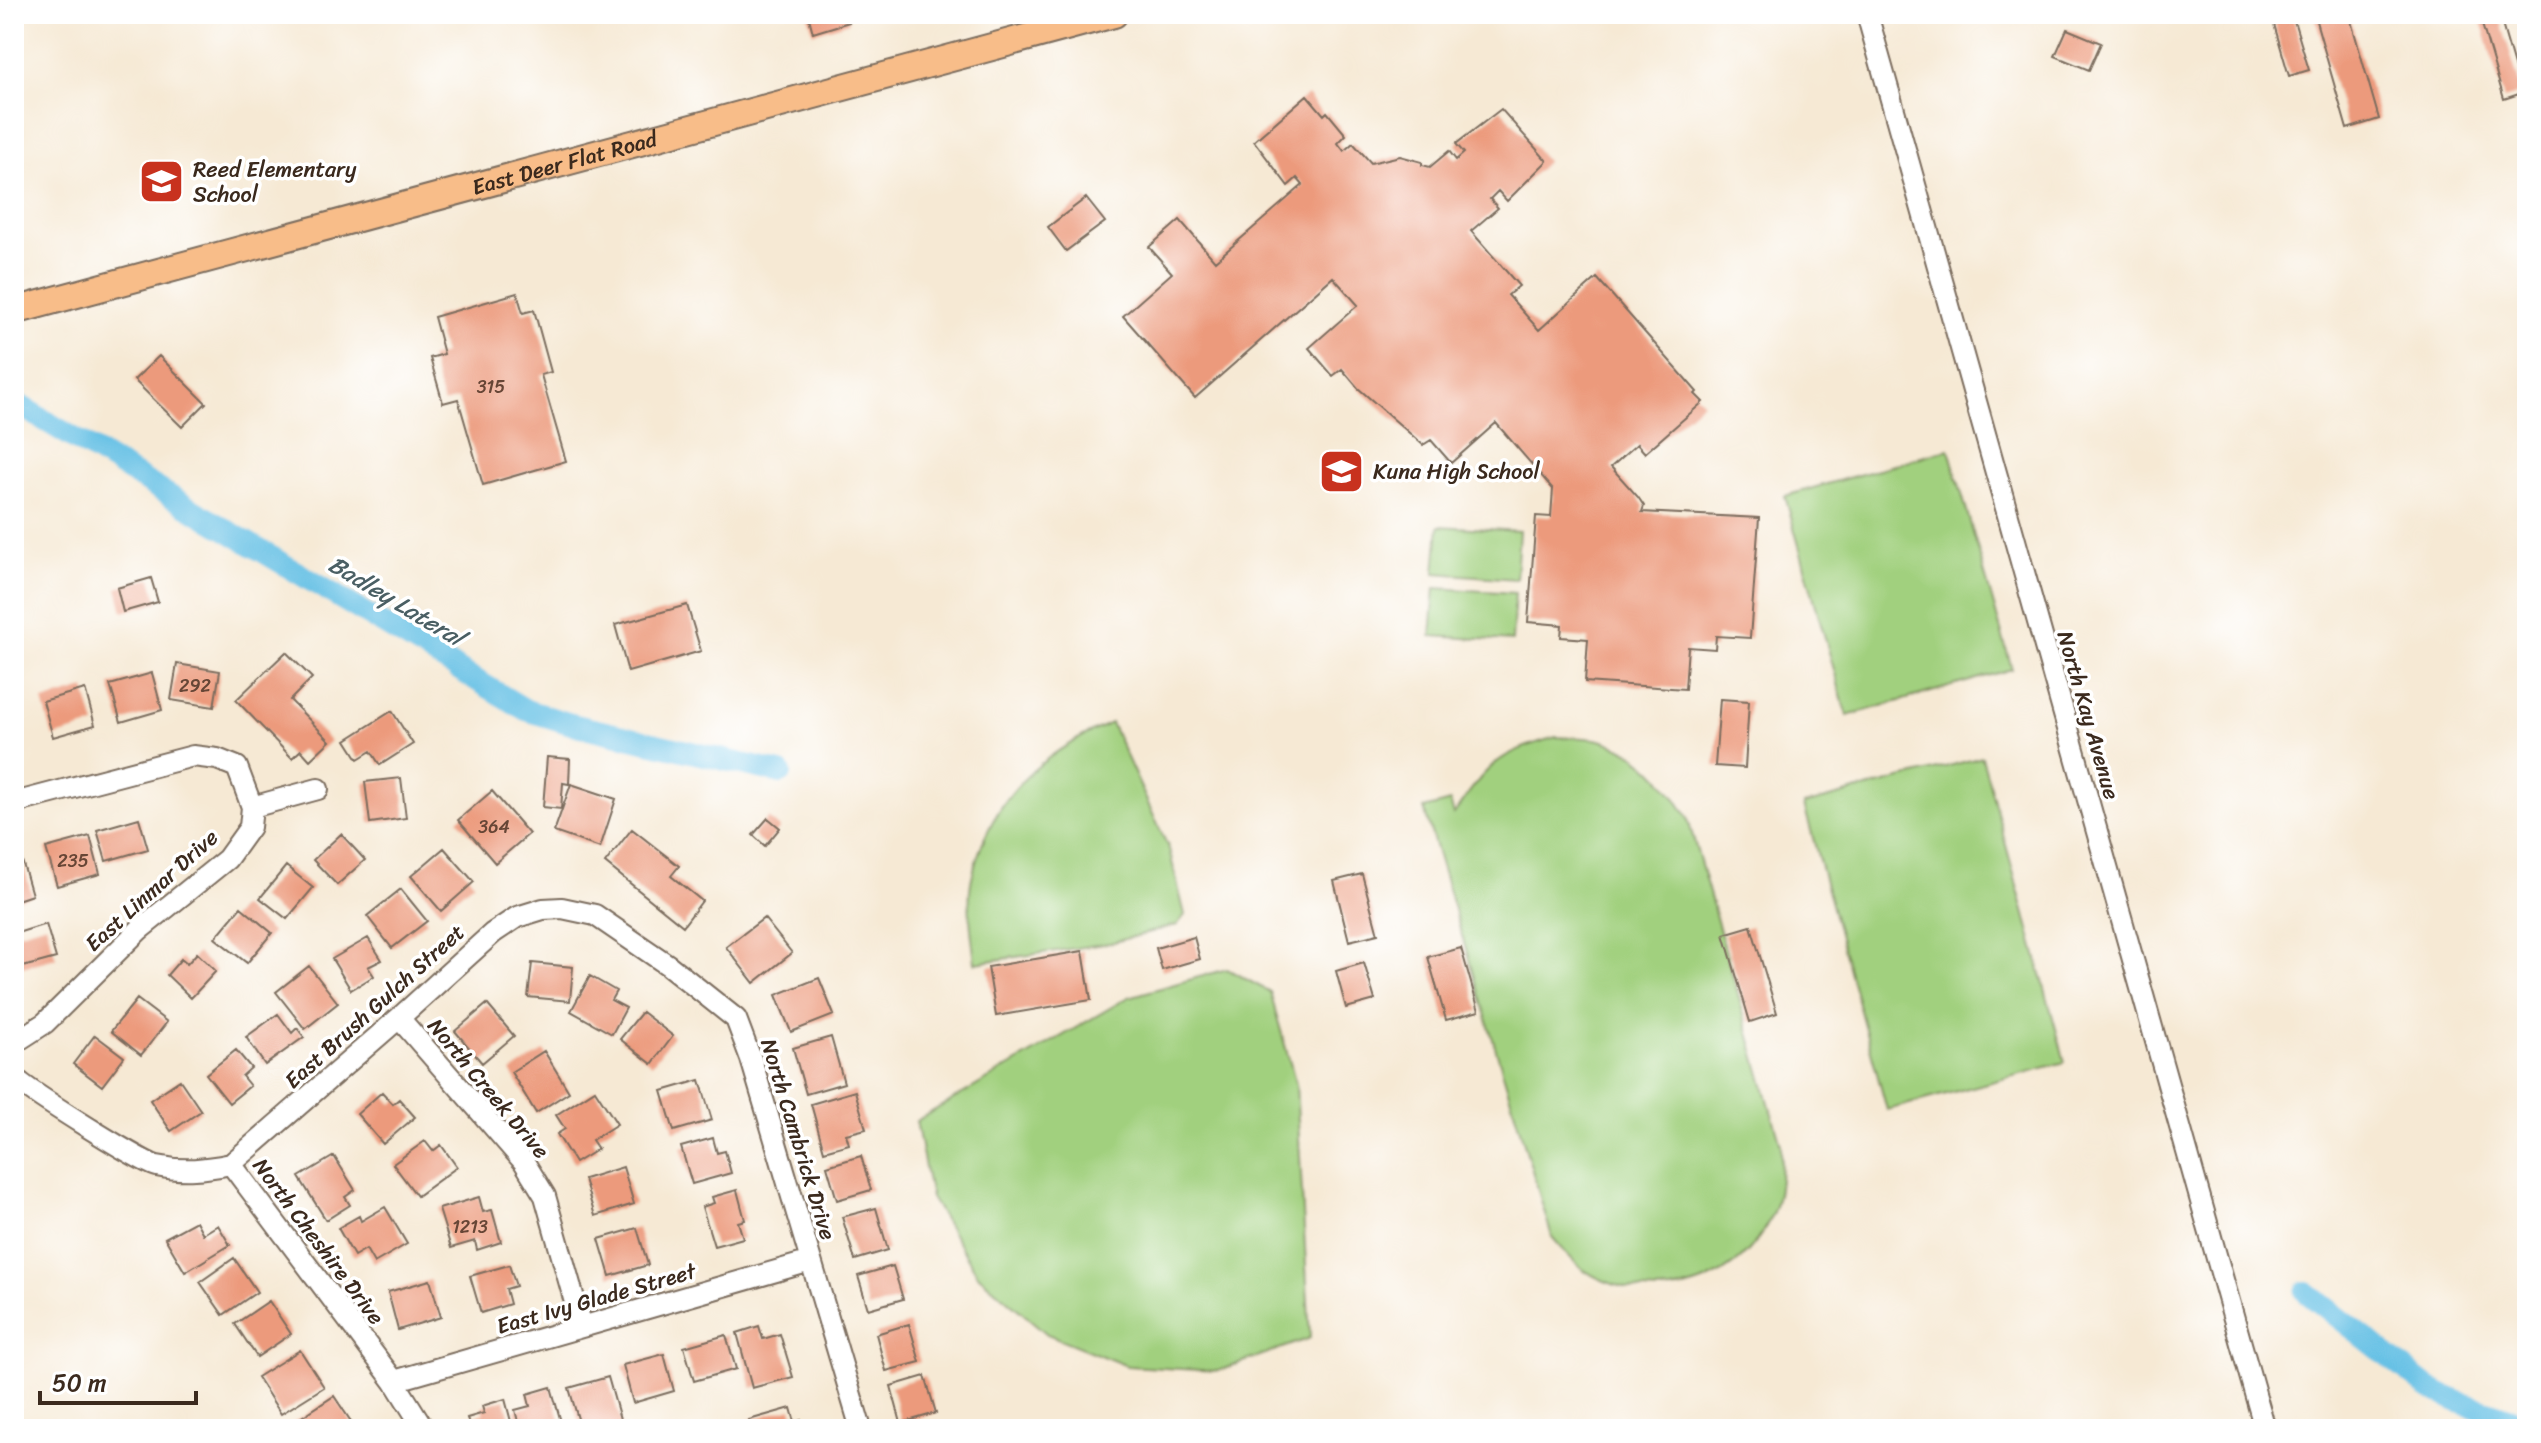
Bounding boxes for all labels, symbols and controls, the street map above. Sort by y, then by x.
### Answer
street label: East Deer Flat Road [468,119,663,207]
place label: Reed Elementary School [193,150,357,214]
school or university icon: Reed Elementary School [138,158,186,206]
house number: 315 [477,371,505,403]
school or university icon: Kuna High School [1318,447,1366,495]
place label: Kuna High School [1373,452,1540,491]
water label: Badley Lateral [320,544,476,661]
street label: North Kay Avenue [2046,626,2131,804]
house number: 292 [179,670,211,702]
house number: 364 [478,811,510,843]
street label: East Linmar Drive [75,819,227,962]
house number: 235 [57,845,89,877]
street label: East Brush Gulch Street [275,914,474,1099]
street label: North Creek Drive [417,1009,560,1168]
street label: North Cambrick Drive [749,1034,848,1245]
street label: North Cheshire Drive [242,1149,395,1334]
house number: 1213 [452,1211,488,1243]
street label: East Ivy Glade Street [492,1251,701,1346]
scale bar [40,1355,196,1405]
text: 50 m [52,1362,107,1404]

